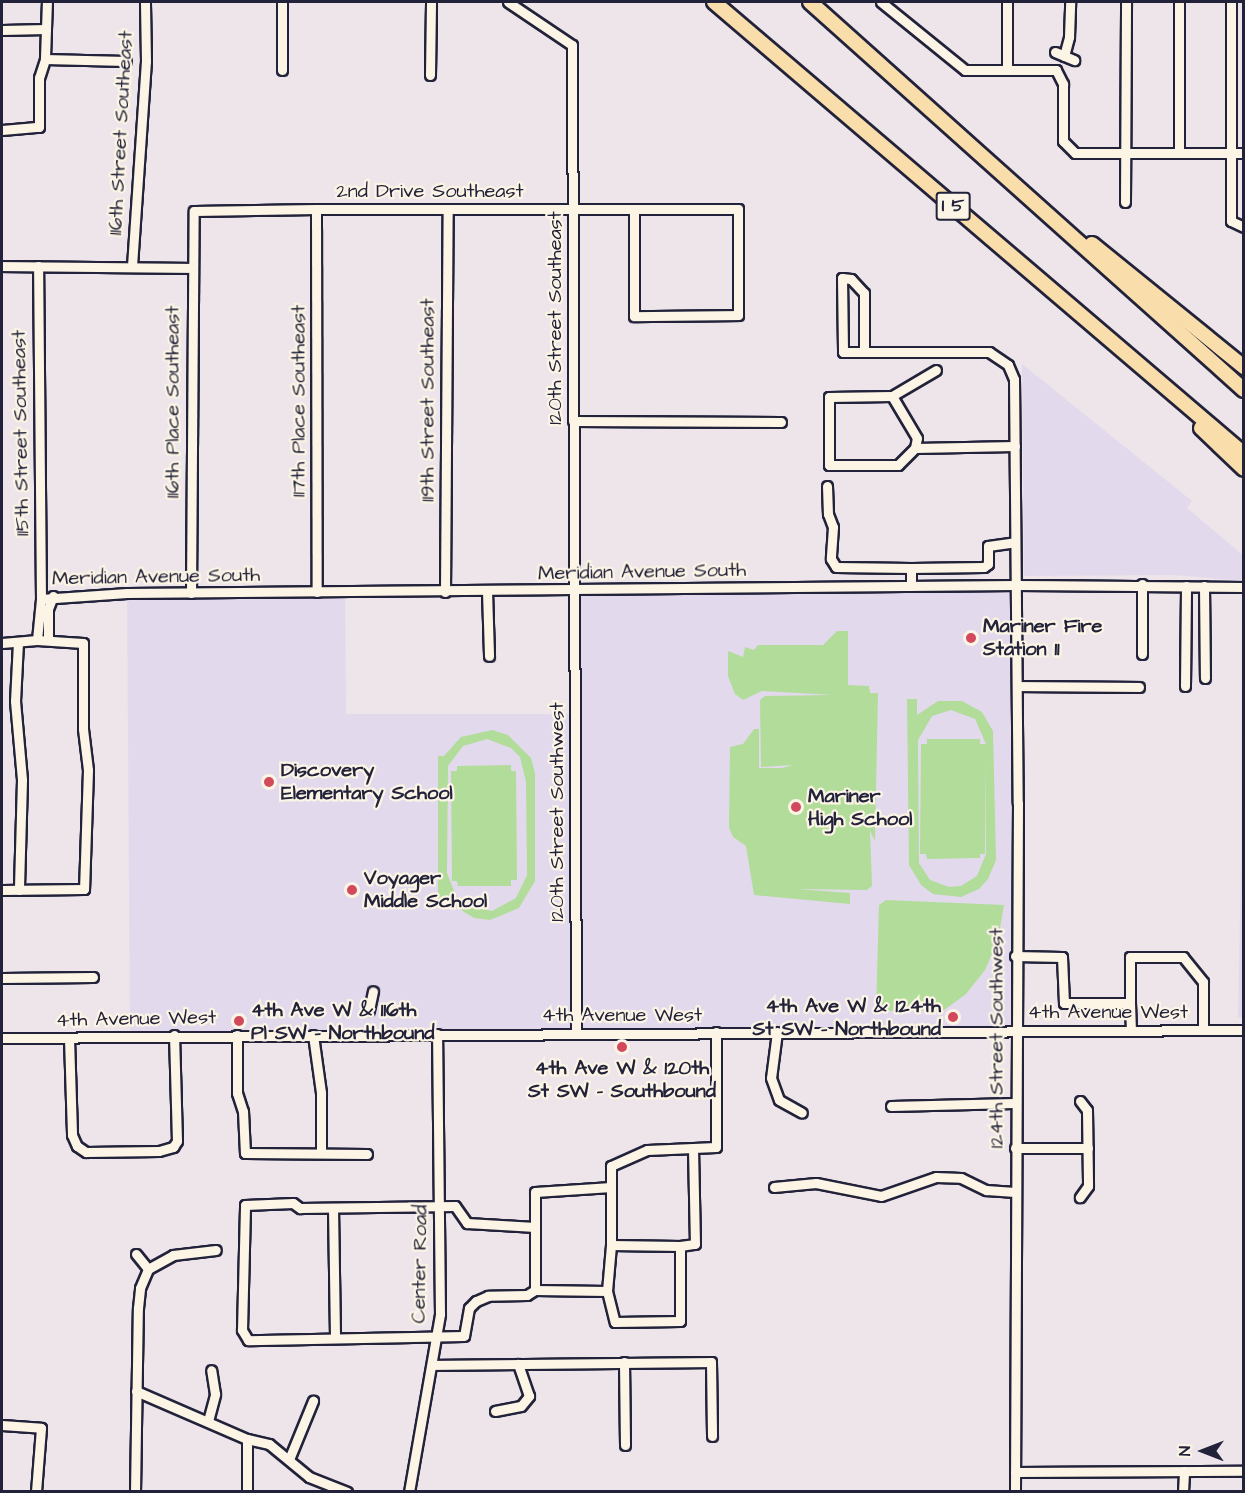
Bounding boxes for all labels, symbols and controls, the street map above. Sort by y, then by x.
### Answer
street label: 116th Street Southeast [104,30,138,236]
street label: 2nd Drive Southeast [336,179,524,203]
road number: I 5 [935,191,971,221]
street label: 120th Street Southeast [543,211,567,425]
street label: 119th Street Southeast [416,298,440,502]
street label: 117th Place Southeast [287,305,311,497]
street label: 116th Place Southeast [161,306,185,498]
street label: 115th Street Southeast [7,330,35,536]
street label: Meridian Avenue South [538,558,746,586]
street label: Meridian Avenue South [52,563,260,591]
place label: Mariner Fire Station 11 [983,614,1102,661]
marker: Mariner Fire Station 11 [964,631,978,645]
street label: 120th Street Southwest [545,702,569,922]
place label: Discovery Elementary School [281,759,453,806]
marker: Discovery Elementary School [262,775,276,789]
place label: Mariner High School [808,784,912,831]
marker: Mariner High School [789,800,803,814]
place label: Voyager Middle School [364,867,487,914]
marker: Voyager Middle School [345,883,359,897]
street label: 124th Street Southwest [985,928,1009,1148]
place label: 4th Ave W & 124th St SW - Northbound [752,994,941,1041]
place label: 4th Ave W & 116th Pl SW - Northbound [251,998,434,1045]
street label: 4th Avenue West [1028,1000,1188,1024]
street label: 4th Avenue West [542,1003,702,1027]
street label: 4th Avenue West [56,1006,216,1032]
marker: 4th Ave W & 124th St SW - Northbound [946,1010,960,1024]
marker: 4th Ave W & 116th Pl SW - Northbound [232,1014,246,1028]
marker: 4th Ave W & 120th St SW - Southbound [615,1040,629,1054]
place label: 4th Ave W & 120th St SW - Southbound [528,1056,716,1103]
street label: Center Road [407,1204,433,1324]
north arrow [1173,1421,1233,1481]
text: N [1174,1446,1196,1456]

